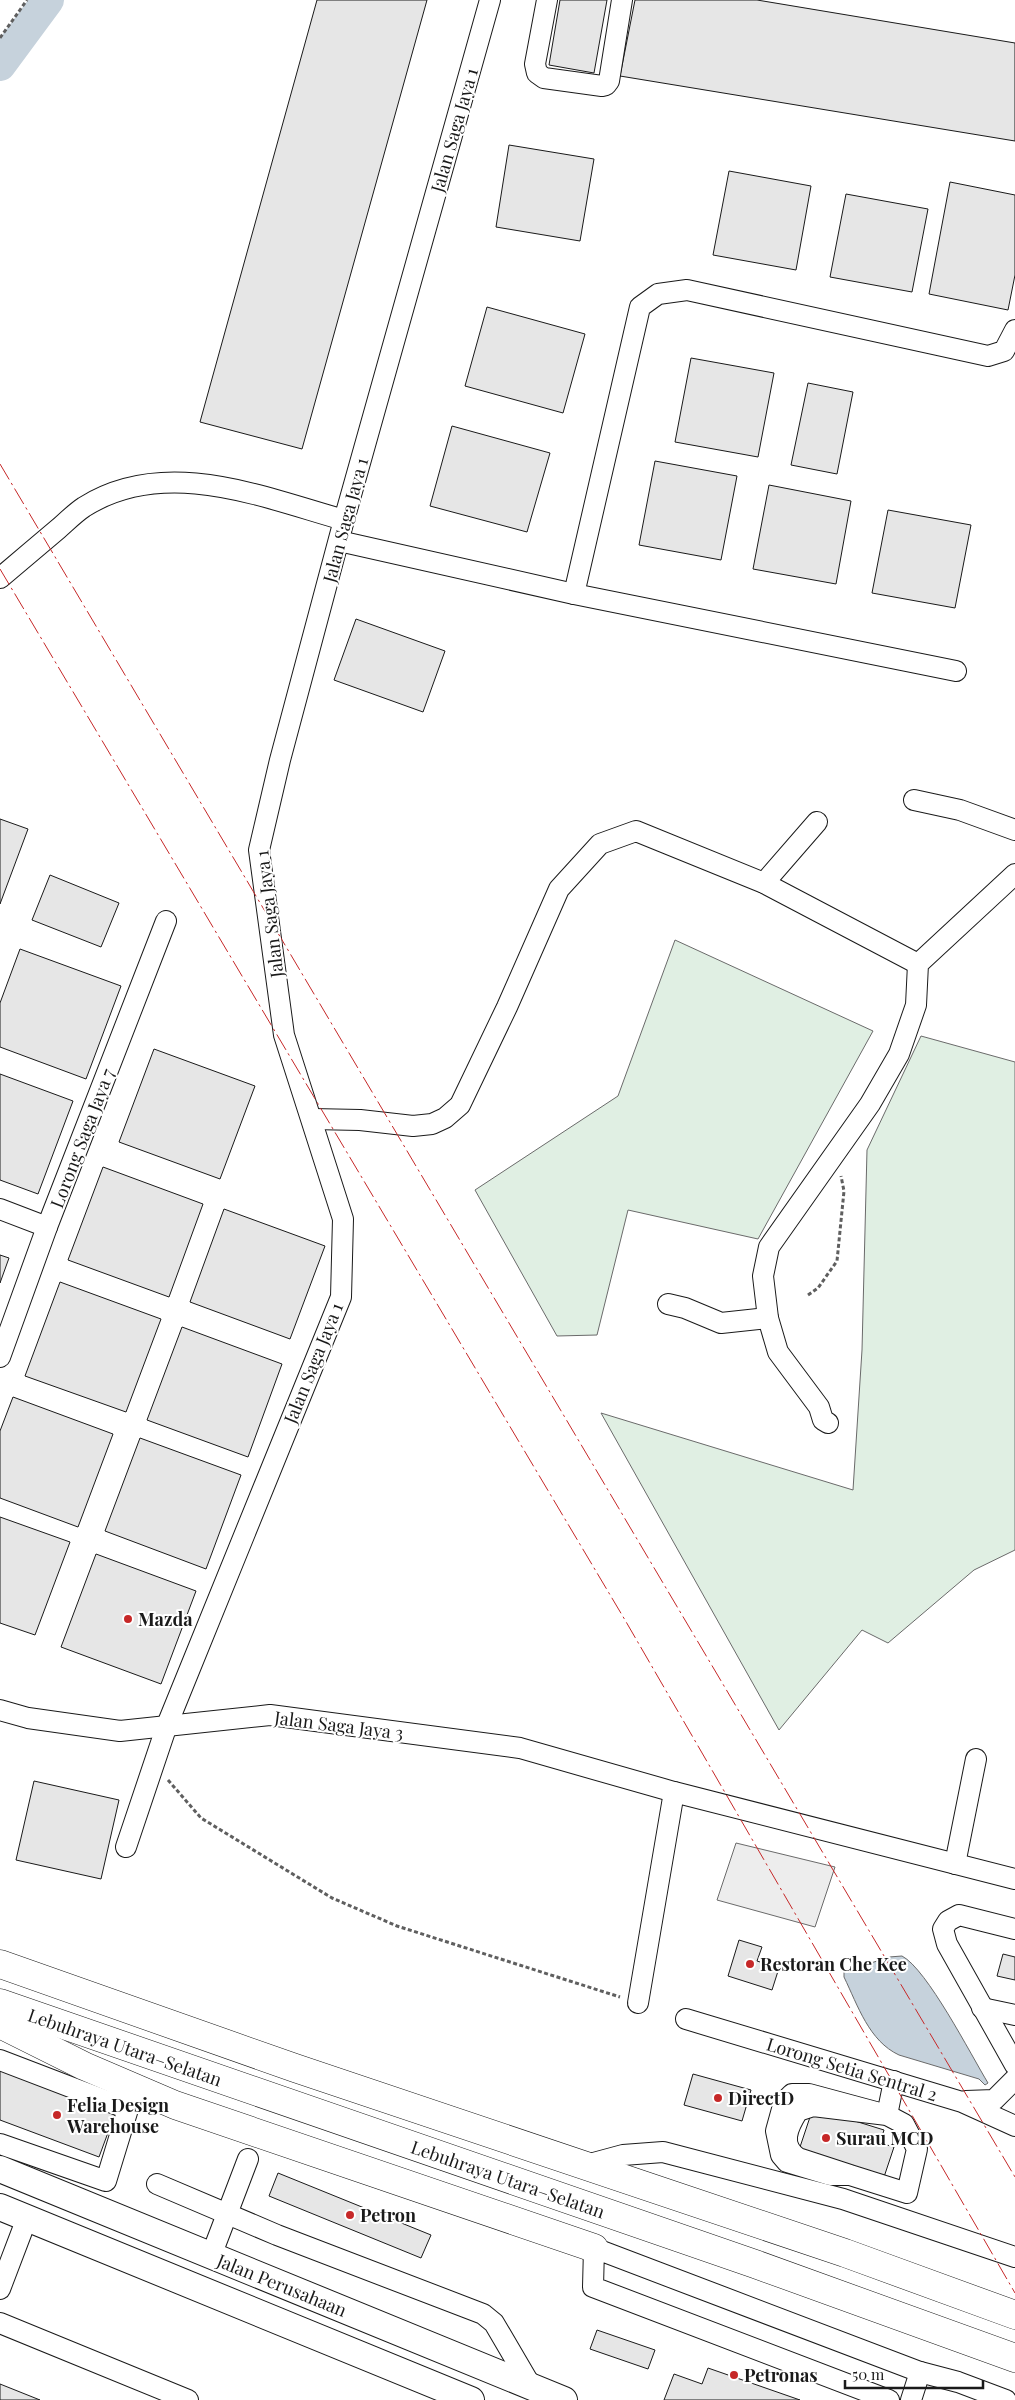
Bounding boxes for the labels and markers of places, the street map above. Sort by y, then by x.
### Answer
place label: Mazda [138,1607,193,1631]
marker: Mazda [122,1613,134,1625]
place label: Restoran Che Kee [760,1952,907,1976]
marker: Restoran Che Kee [744,1958,756,1970]
place label: DirectD [728,2086,794,2110]
marker: DirectD [712,2092,724,2104]
place label: Felia Design Warehouse [66,2093,169,2138]
marker: Felia Design Warehouse [51,2109,63,2121]
place label: Surau MCD [836,2126,933,2150]
marker: Surau MCD [820,2132,832,2144]
place label: Petron [360,2203,416,2227]
marker: Petron [344,2209,356,2221]
place label: Petronas [744,2363,818,2387]
marker: Petronas [728,2369,740,2381]

